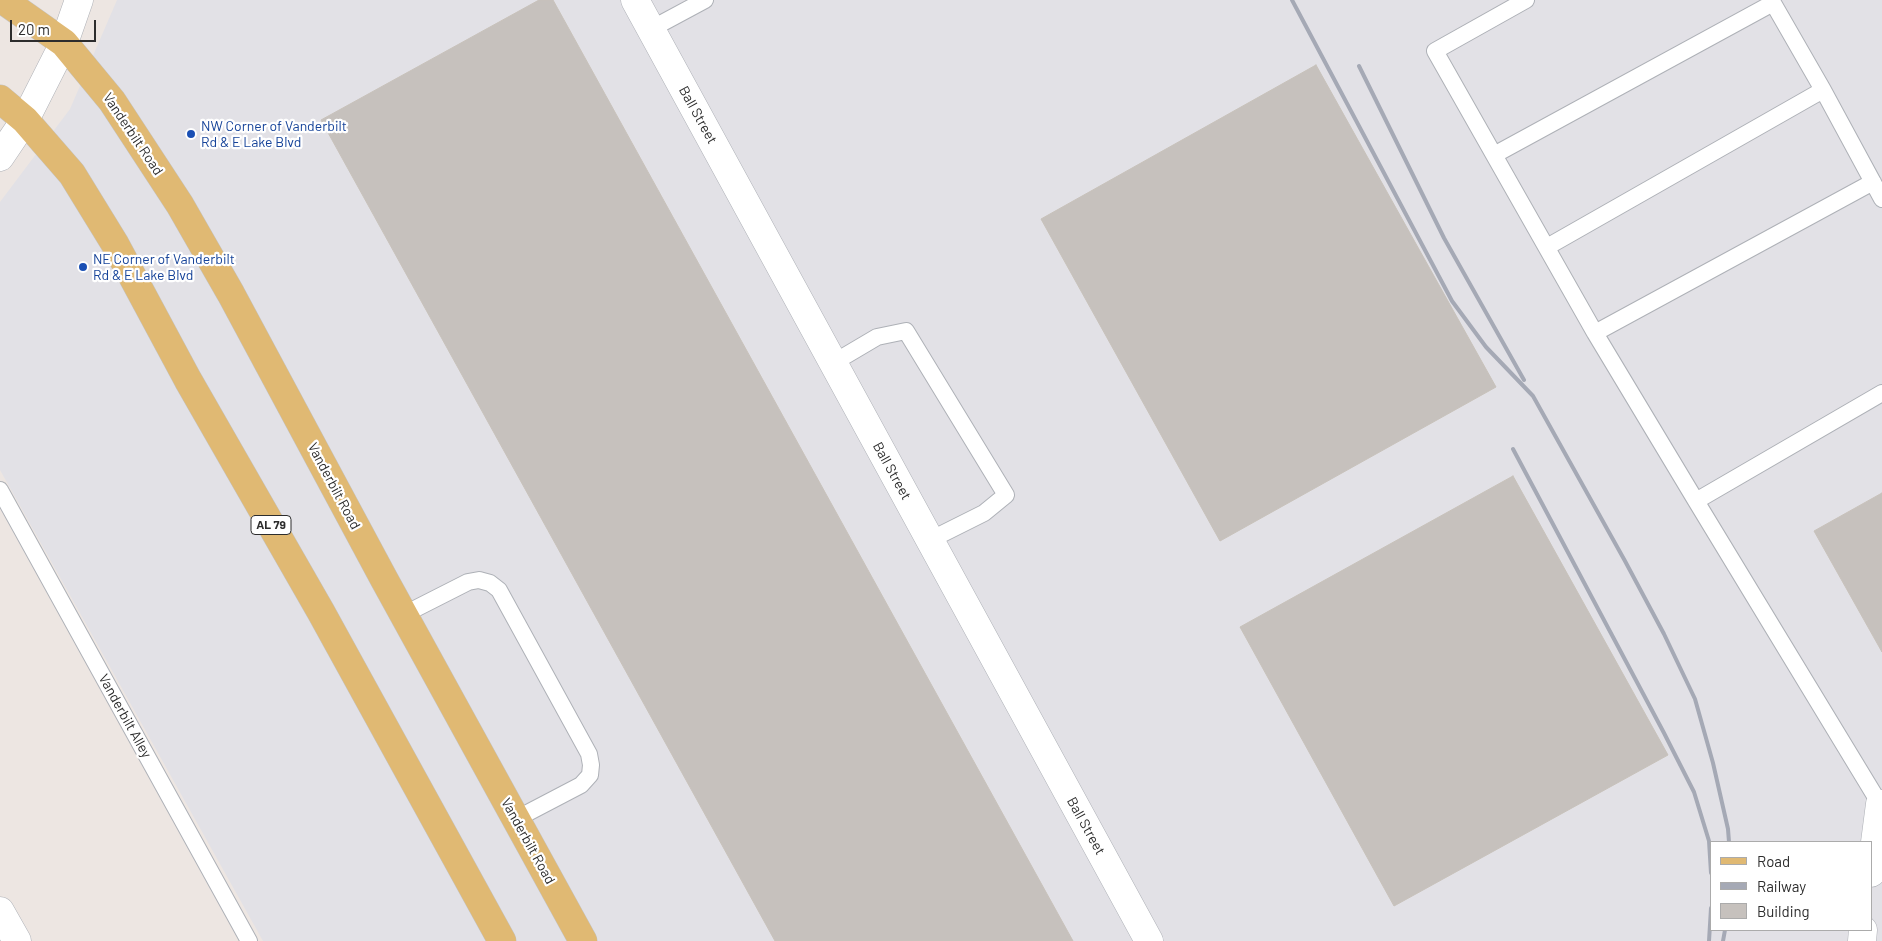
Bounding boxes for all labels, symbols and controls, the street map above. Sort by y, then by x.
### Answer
scale bar [12,10,99,42]
text: 20 m [18,20,50,38]
street label: Ball Street [675,83,721,147]
street label: Vanderbilt Road [99,90,167,178]
place label: NW Corner of Vanderbilt Rd & E Lake Blvd [201,118,347,150]
marker: NW Corner of Vanderbilt Rd & E Lake Blvd [185,128,197,140]
place label: NE Corner of Vanderbilt Rd & E Lake Blvd [93,251,235,284]
marker: NE Corner of Vanderbilt Rd & E Lake Blvd [77,261,89,273]
street label: Ball Street [869,439,915,503]
street label: Vanderbilt Road [304,440,364,532]
road number: AL 79 [251,516,291,534]
street label: Vanderbilt Alley [95,671,155,761]
street label: Ball Street [1063,794,1109,858]
street label: Vanderbilt Road [497,795,559,887]
legend [1710,841,1872,931]
text: Road [1757,852,1790,870]
text: Railway [1757,877,1806,895]
text: Building [1757,902,1810,920]

